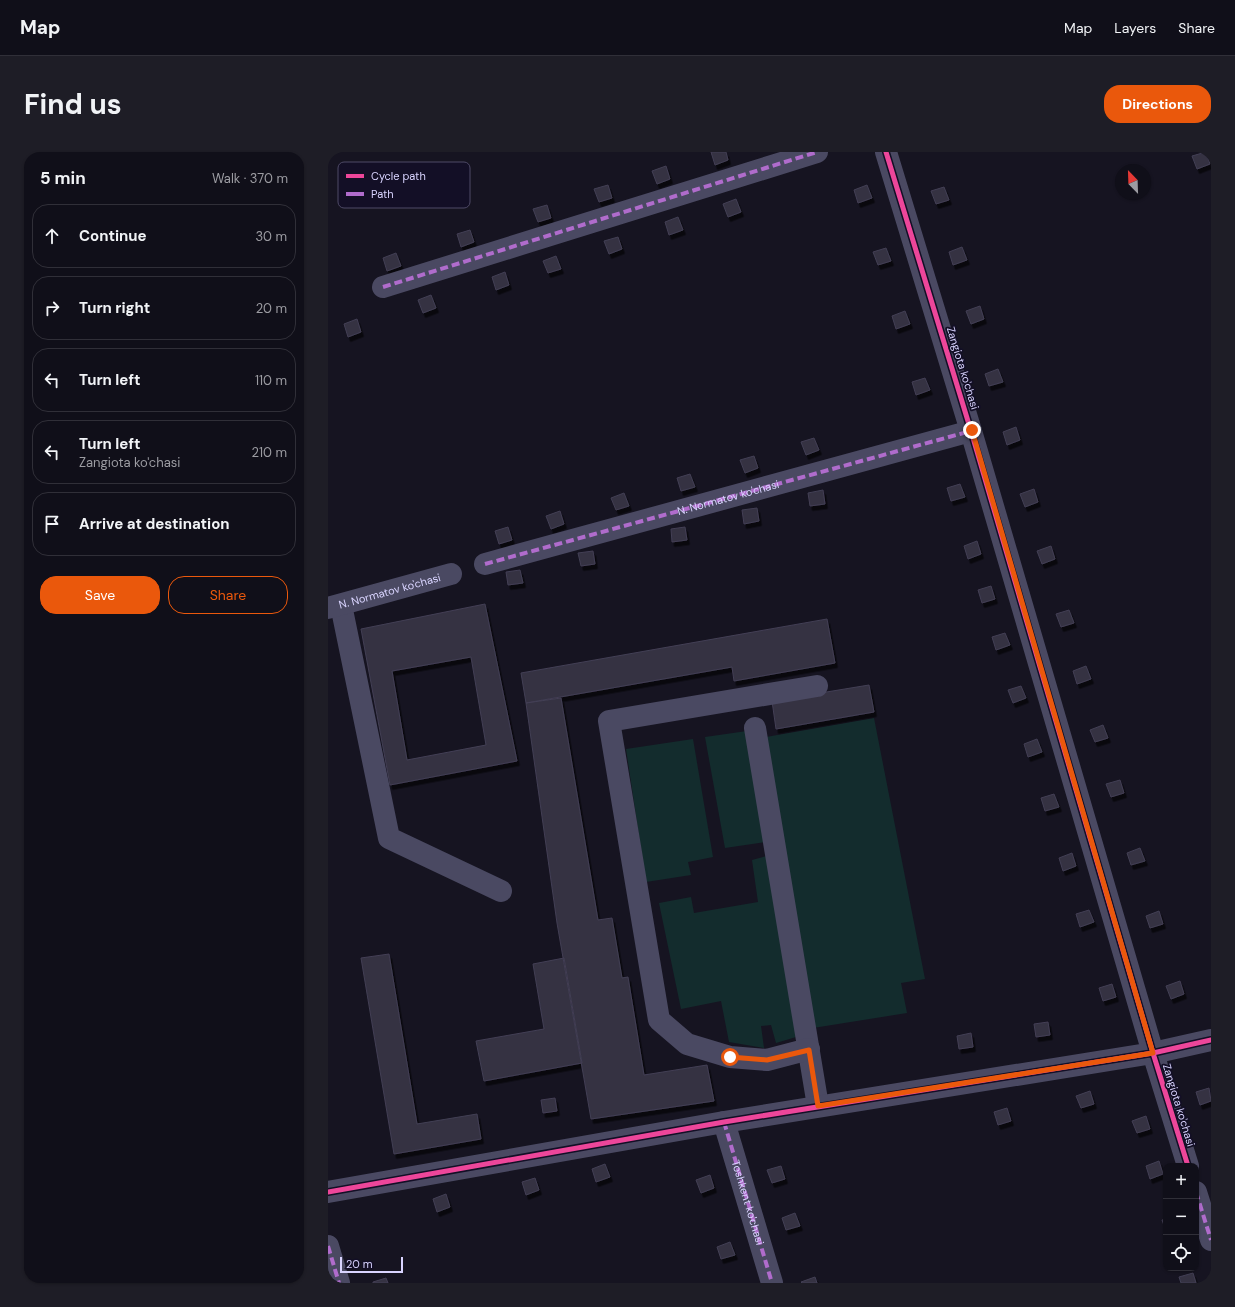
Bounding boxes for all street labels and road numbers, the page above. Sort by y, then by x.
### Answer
street label: Zangiota ko'chasi [944,325,982,411]
street label: N. Normatov ko'chasi [676,477,781,518]
street label: N. Normatov ko'chasi [337,570,442,612]
street label: Zangiota ko'chasi [1160,1062,1198,1148]
street label: Toshkent ko'chasi [729,1158,767,1247]

